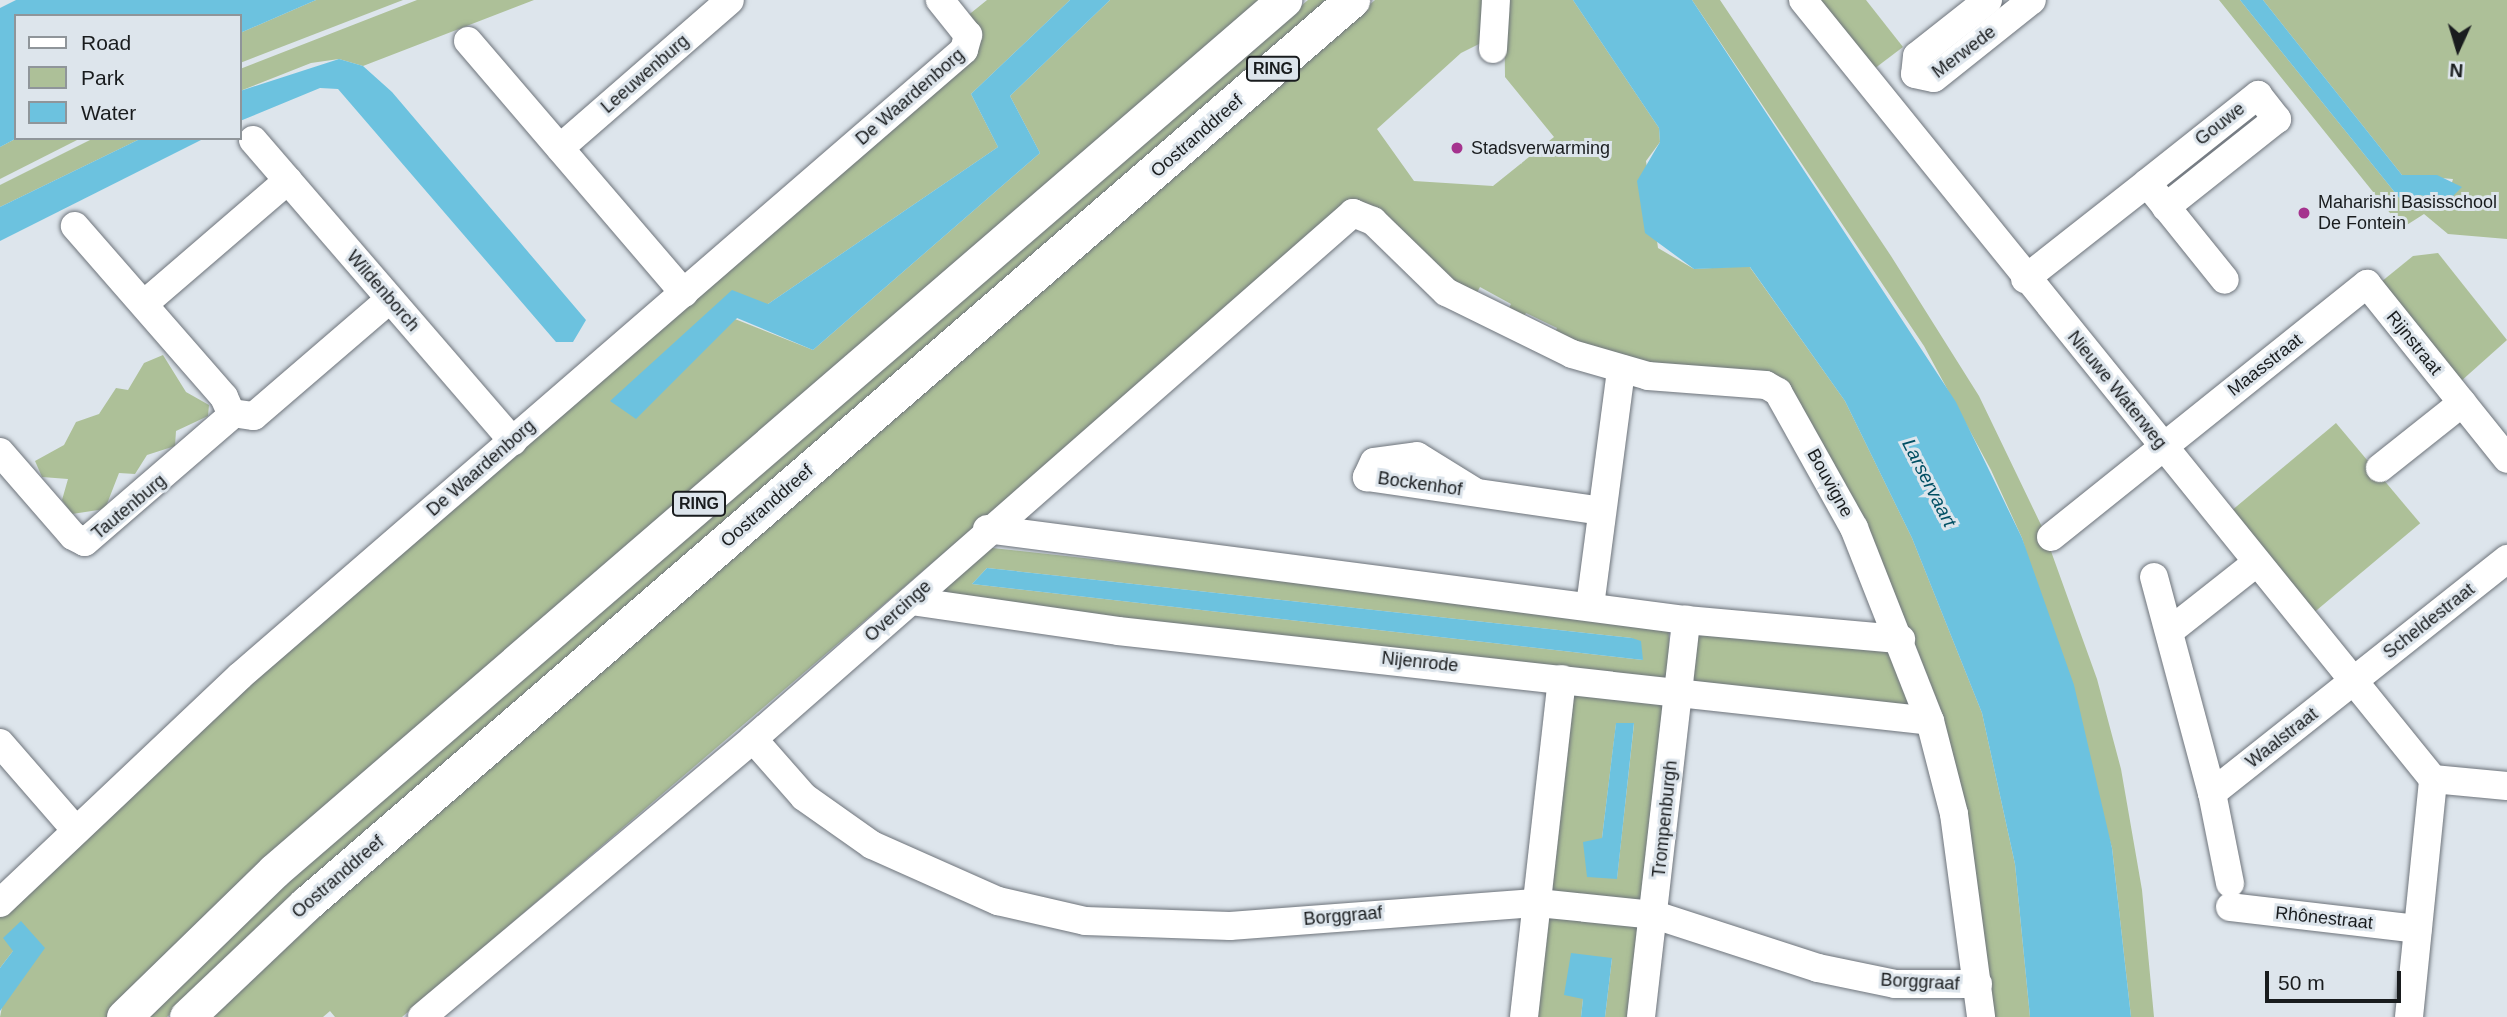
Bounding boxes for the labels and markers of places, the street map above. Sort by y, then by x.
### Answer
place label: Stadsverwarming [1471,137,1610,159]
marker: Stadsverwarming [1449,140,1465,156]
place label: Maharishi Basisschool De Fontein [2318,192,2497,234]
marker: Maharishi Basisschool De Fontein [2296,205,2312,221]

